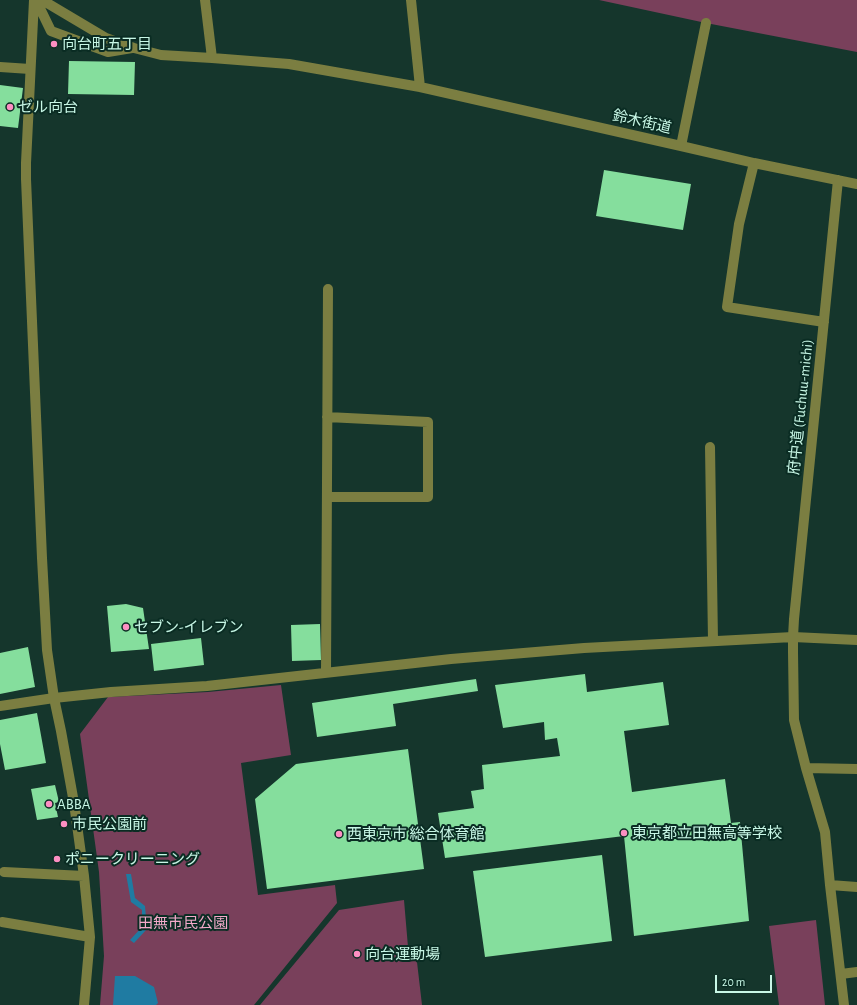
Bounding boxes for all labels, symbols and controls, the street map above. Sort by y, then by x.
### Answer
place label: 向台町五丁目 [62,35,152,53]
marker: 向台町五丁目 [49,39,59,49]
place label: ゼル向台 [18,98,78,116]
marker: ゼル向台 [5,102,15,112]
street label: 鈴木街道 [611,106,673,138]
street label: 府中道 (Fuchuu-michi) [785,338,817,476]
place label: セブン-イレブン [134,618,244,636]
marker: セブン-イレブン [121,622,131,632]
place label: ABBA [57,795,90,813]
marker: ABBA [44,799,54,809]
place label: 市民公園前 [72,815,147,833]
marker: 市民公園前 [59,819,69,829]
place label: 東京都立田無高等学校 [632,824,782,842]
place label: 西東京市 総合体育館 [347,825,484,843]
marker: 東京都立田無高等学校 [619,828,629,838]
marker: 西東京市 総合体育館 [334,829,344,839]
place label: ポニークリーニング [65,850,200,868]
marker: ポニークリーニング [52,854,62,864]
park label: 田無市民公園 [138,914,228,932]
place label: 向台運動場 [365,945,440,963]
marker: 向台運動場 [352,949,362,959]
scale bar [717,967,774,993]
text: 20 m [722,976,745,988]

